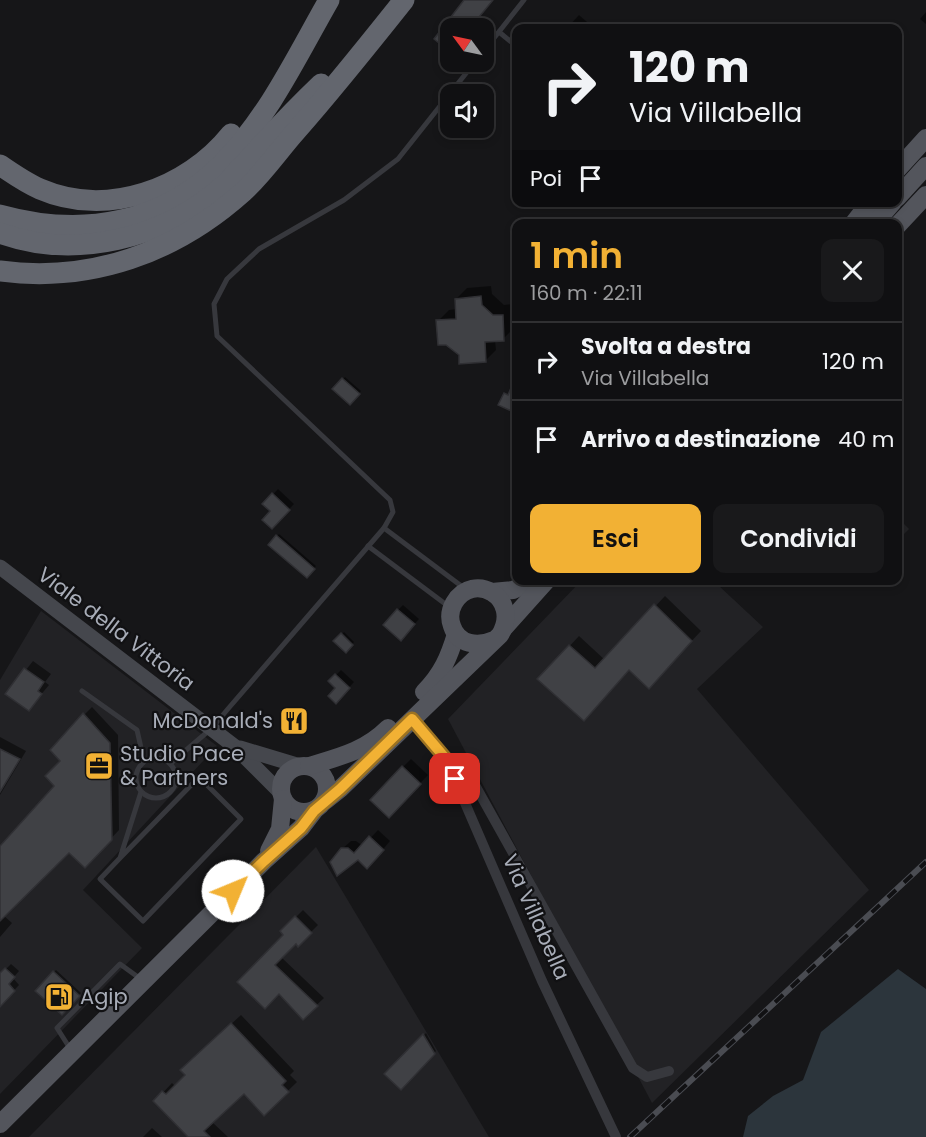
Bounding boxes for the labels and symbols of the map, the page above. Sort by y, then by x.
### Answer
north arrow [440,18,494,72]
street label: Viale della Vittoria [32,560,201,697]
restaurant icon: McDonald's [278,705,310,737]
place label: McDonald's [153,706,273,735]
place label: Studio Pace & Partners [120,739,244,792]
office icon: Studio Pace & Partners [83,750,115,782]
pin [429,753,480,804]
street label: Via Villabella [496,849,577,984]
position arrow [201,859,265,923]
fuel station icon: Agip [43,981,75,1013]
place label: Agip [80,982,128,1011]

